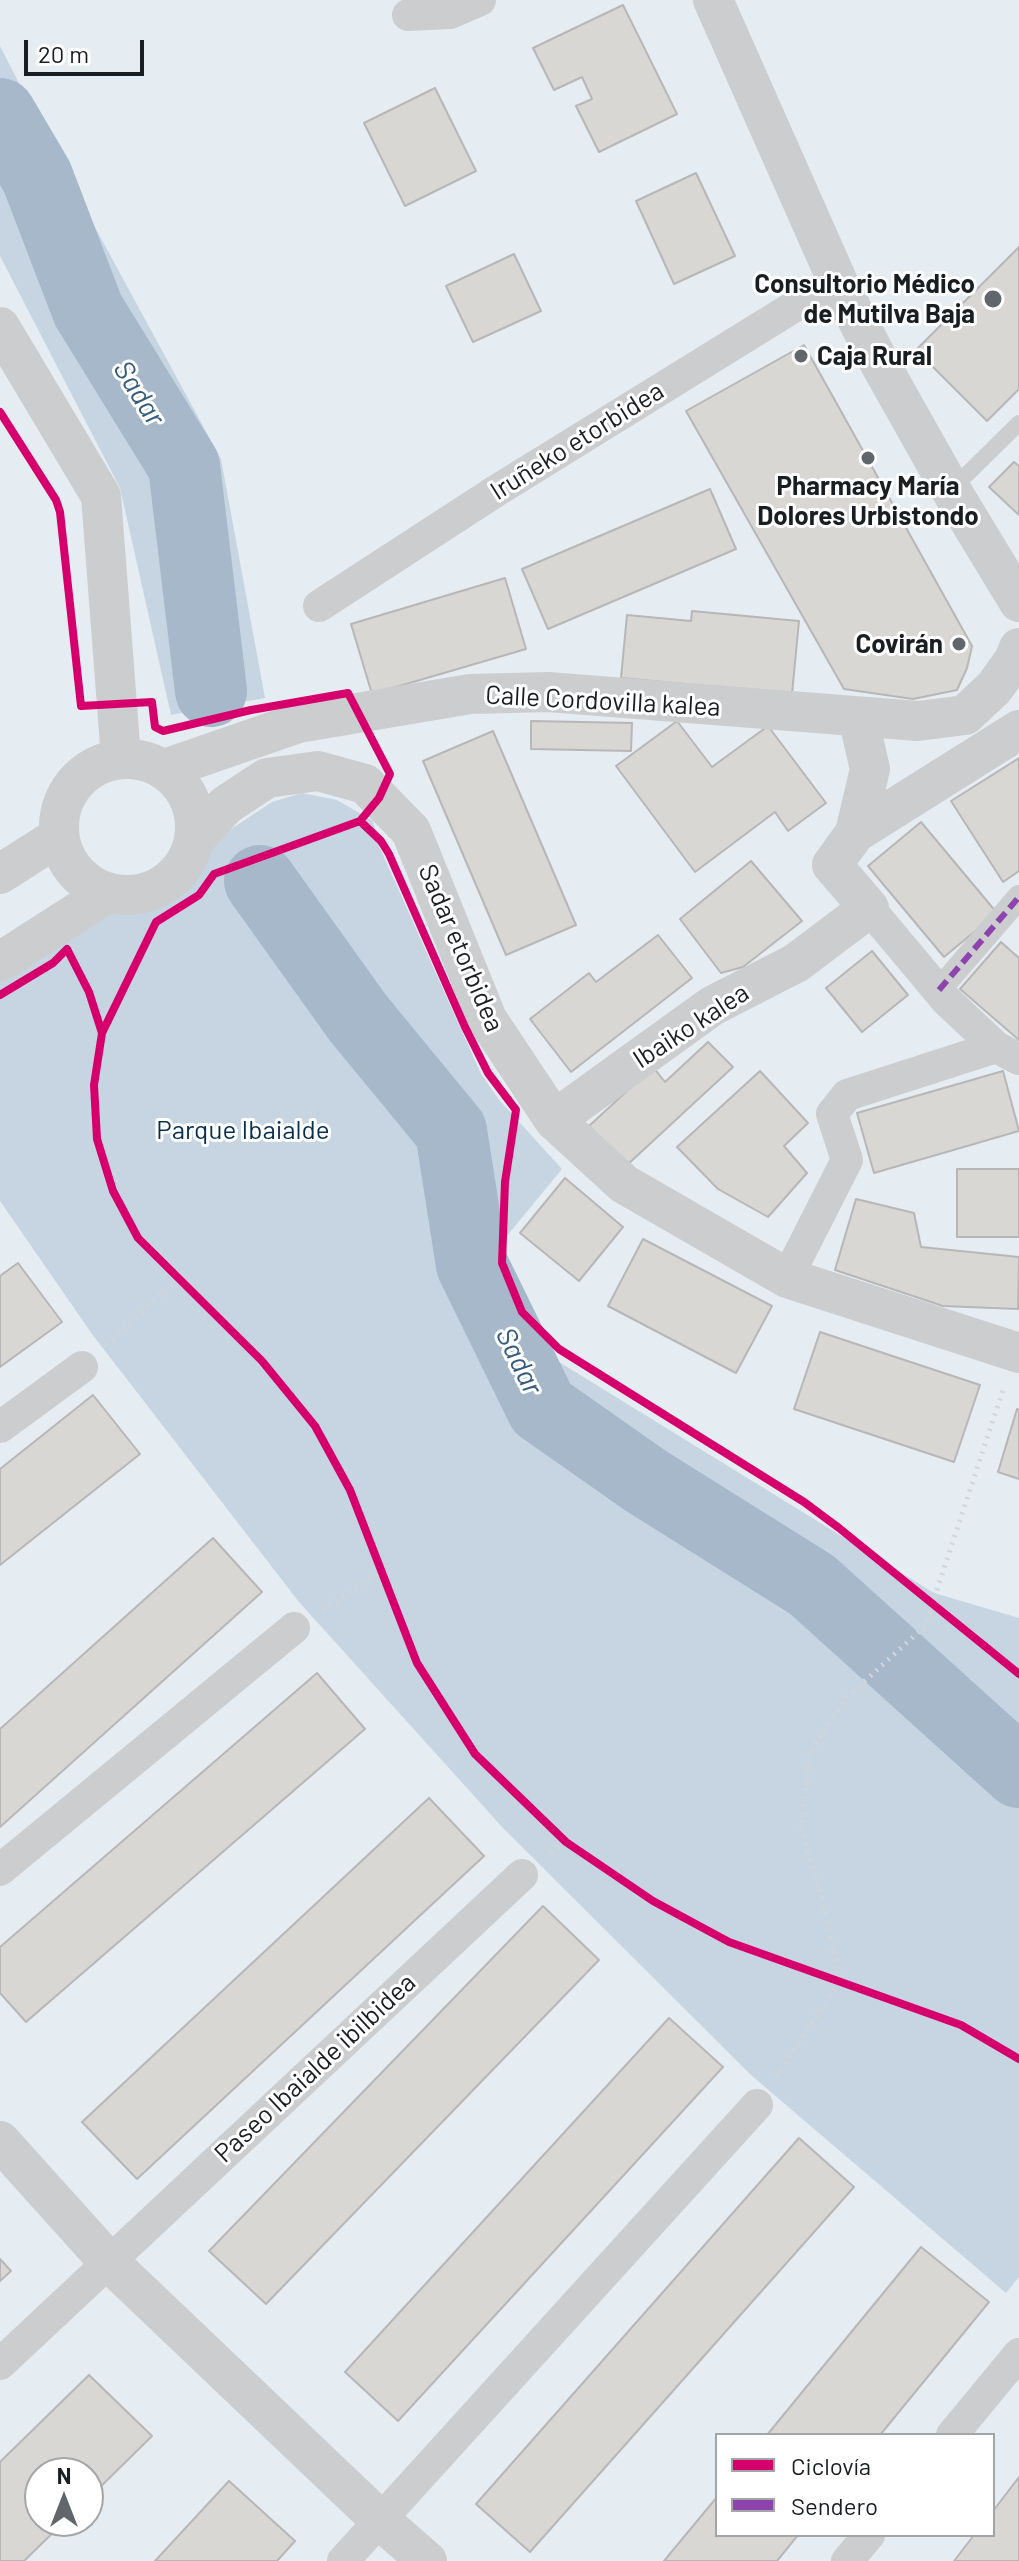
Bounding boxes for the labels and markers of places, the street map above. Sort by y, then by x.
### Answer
place label: Consultorio Médico de Mutilva Baja [754,268,975,330]
marker: Consultorio Médico de Mutilva Baja [982,288,1004,310]
place label: Caja Rural [817,340,932,372]
marker: Caja Rural [792,347,810,365]
marker: Pharmacy María Dolores Urbistondo [859,449,877,467]
place label: Pharmacy María Dolores Urbistondo [757,470,979,532]
place label: Covirán [856,628,943,660]
marker: Covirán [950,635,968,653]

